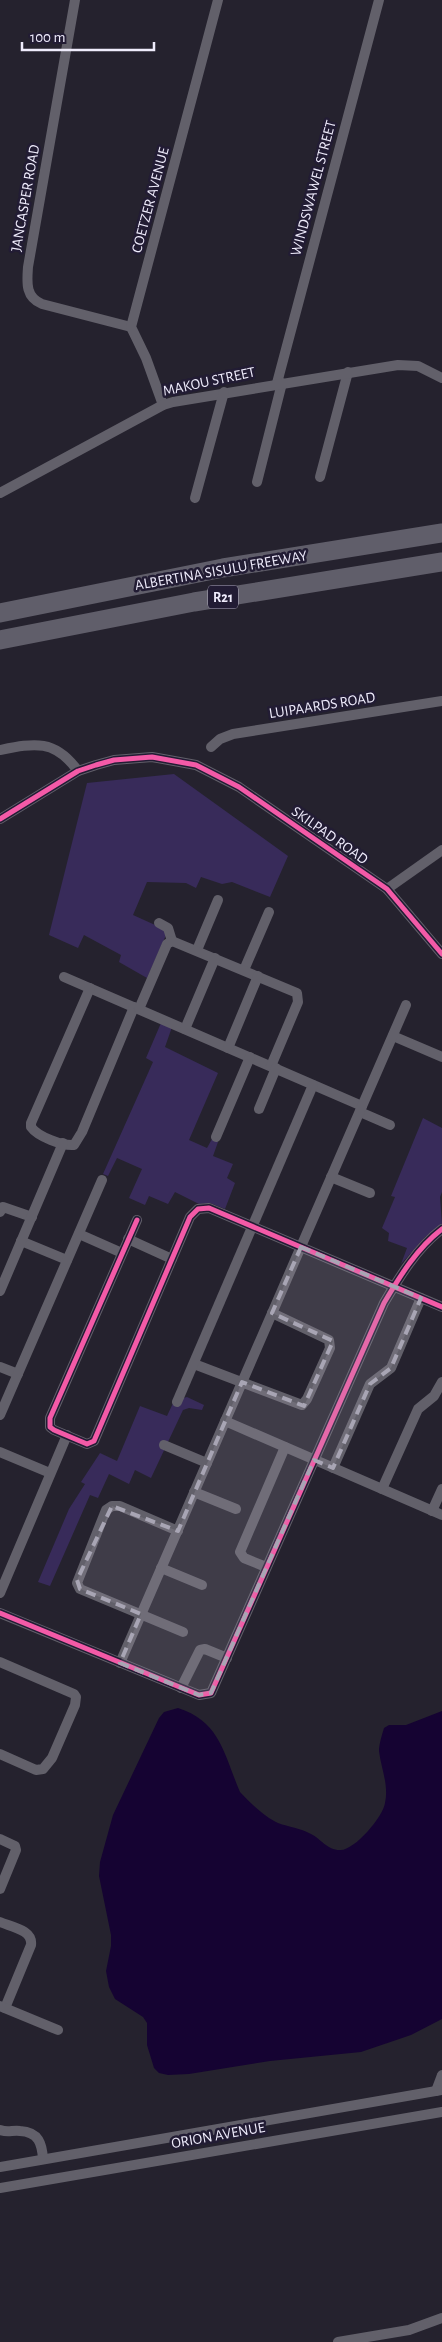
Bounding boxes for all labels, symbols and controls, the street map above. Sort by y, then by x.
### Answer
scale bar [22,20,155,52]
text: 100 m [30,30,65,45]
street label: WINDSWAWEL STREET [288,118,339,257]
street label: JANCASPER ROAD [9,143,42,253]
street label: COETZER AVENUE [129,146,172,255]
street label: MAKOU STREET [162,364,257,399]
street label: ALBERTINA SISULU FREEWAY [134,548,308,593]
road number: R21 [208,586,238,608]
street label: LUIPAARDS ROAD [268,690,377,721]
street label: SKILPAD ROAD [289,804,371,867]
street label: ORION AVENUE [170,2120,266,2151]

